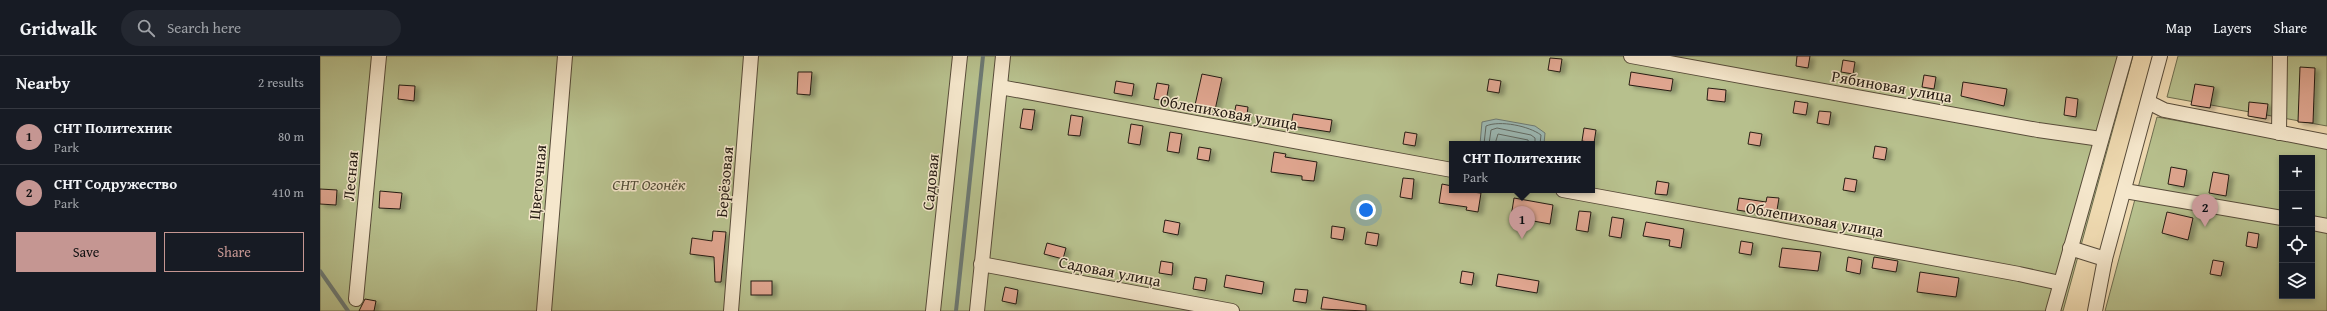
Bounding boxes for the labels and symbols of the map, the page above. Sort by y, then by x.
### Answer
street label: Рябиновая улица [1830,64,1955,108]
street label: Облепиховая улица [1158,88,1300,136]
street label: Цветочная [522,144,552,220]
street label: Берёзовая [709,145,739,219]
street label: Лесная [336,150,364,202]
street label: Садовая [915,153,945,211]
park label: СНТ Огонёк [612,172,686,196]
pin: 2 [2192,194,2218,227]
street label: Облепиховая улица [1744,195,1886,243]
your location [1356,200,1376,220]
pin: 1 [1509,206,1535,239]
street label: Садовая улица [1057,249,1163,293]

